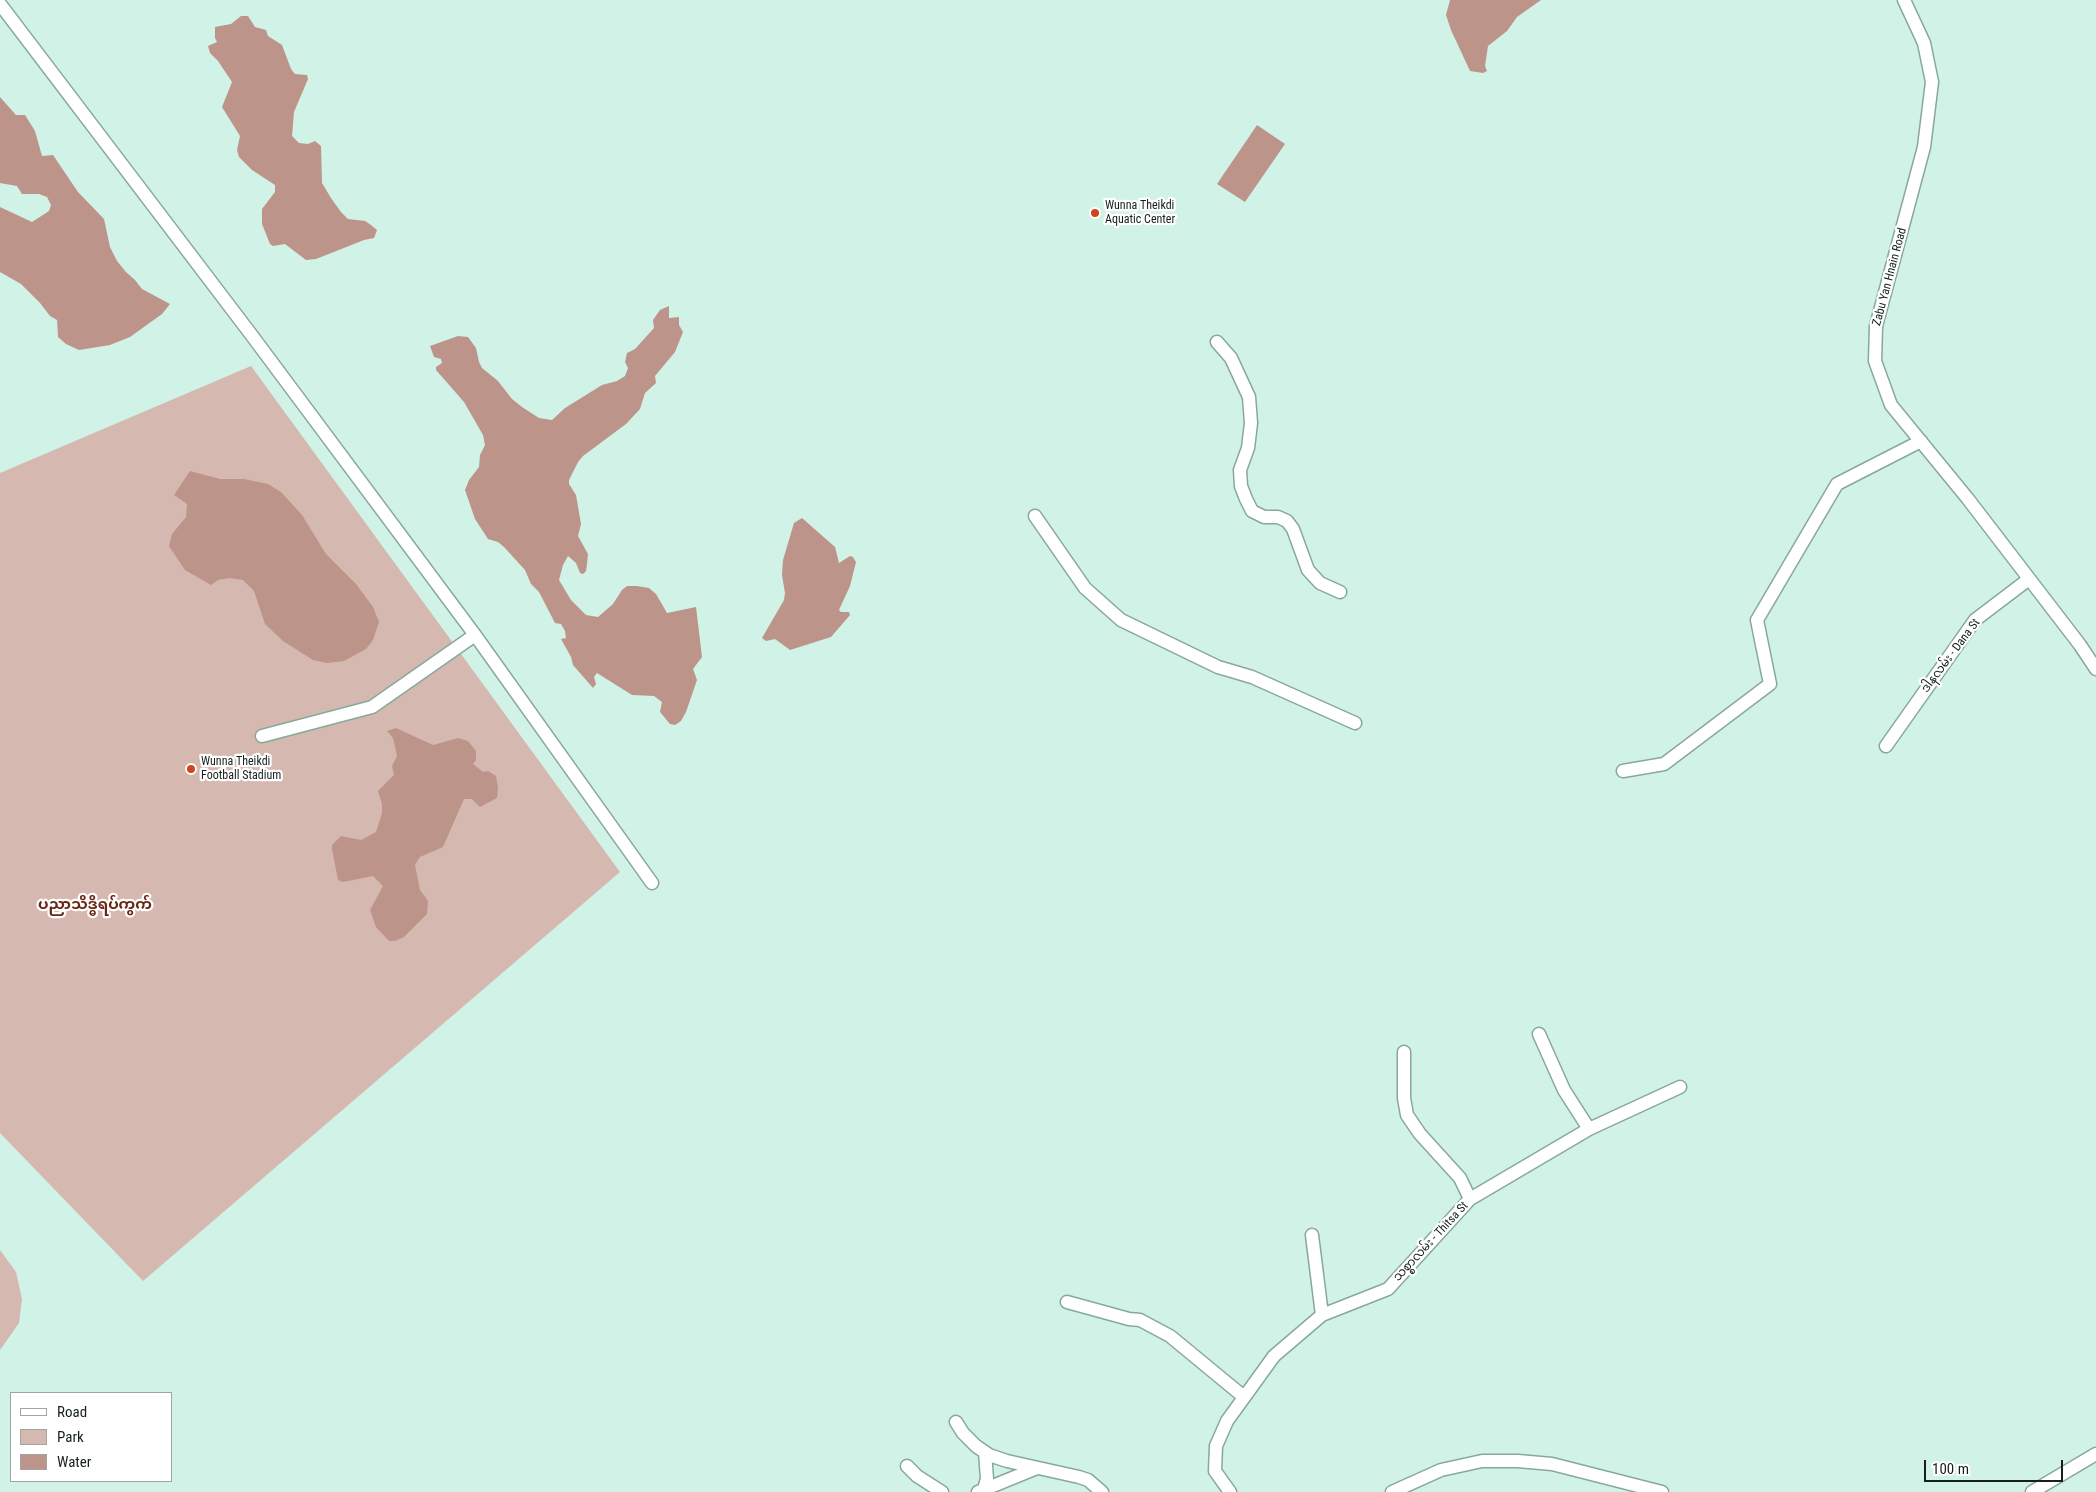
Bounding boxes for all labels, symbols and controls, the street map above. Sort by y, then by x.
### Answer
place label: Wunna Theikdi Aquatic Center [1105,199,1175,227]
marker: Wunna Theikdi Aquatic Center [1089,207,1101,219]
street label: Zabu Yan Hnain Road [1870,226,1910,328]
street label: ဒါနလမ်း - Dana St [1919,616,1983,696]
place label: Wunna Theikdi Football Stadium [201,755,281,783]
marker: Wunna Theikdi Football Stadium [185,763,197,775]
district label: ပညာသိဒ္ဓိရပ်ကွက် [38,896,152,914]
street label: သစ္စာလမ်း - Thitsa St [1390,1199,1472,1285]
legend [10,1392,172,1482]
text: Road [57,1403,87,1421]
text: Park [57,1428,84,1446]
scale bar [1926,1450,2065,1482]
text: Water [57,1453,91,1471]
text: 100 m [1932,1460,1969,1478]

